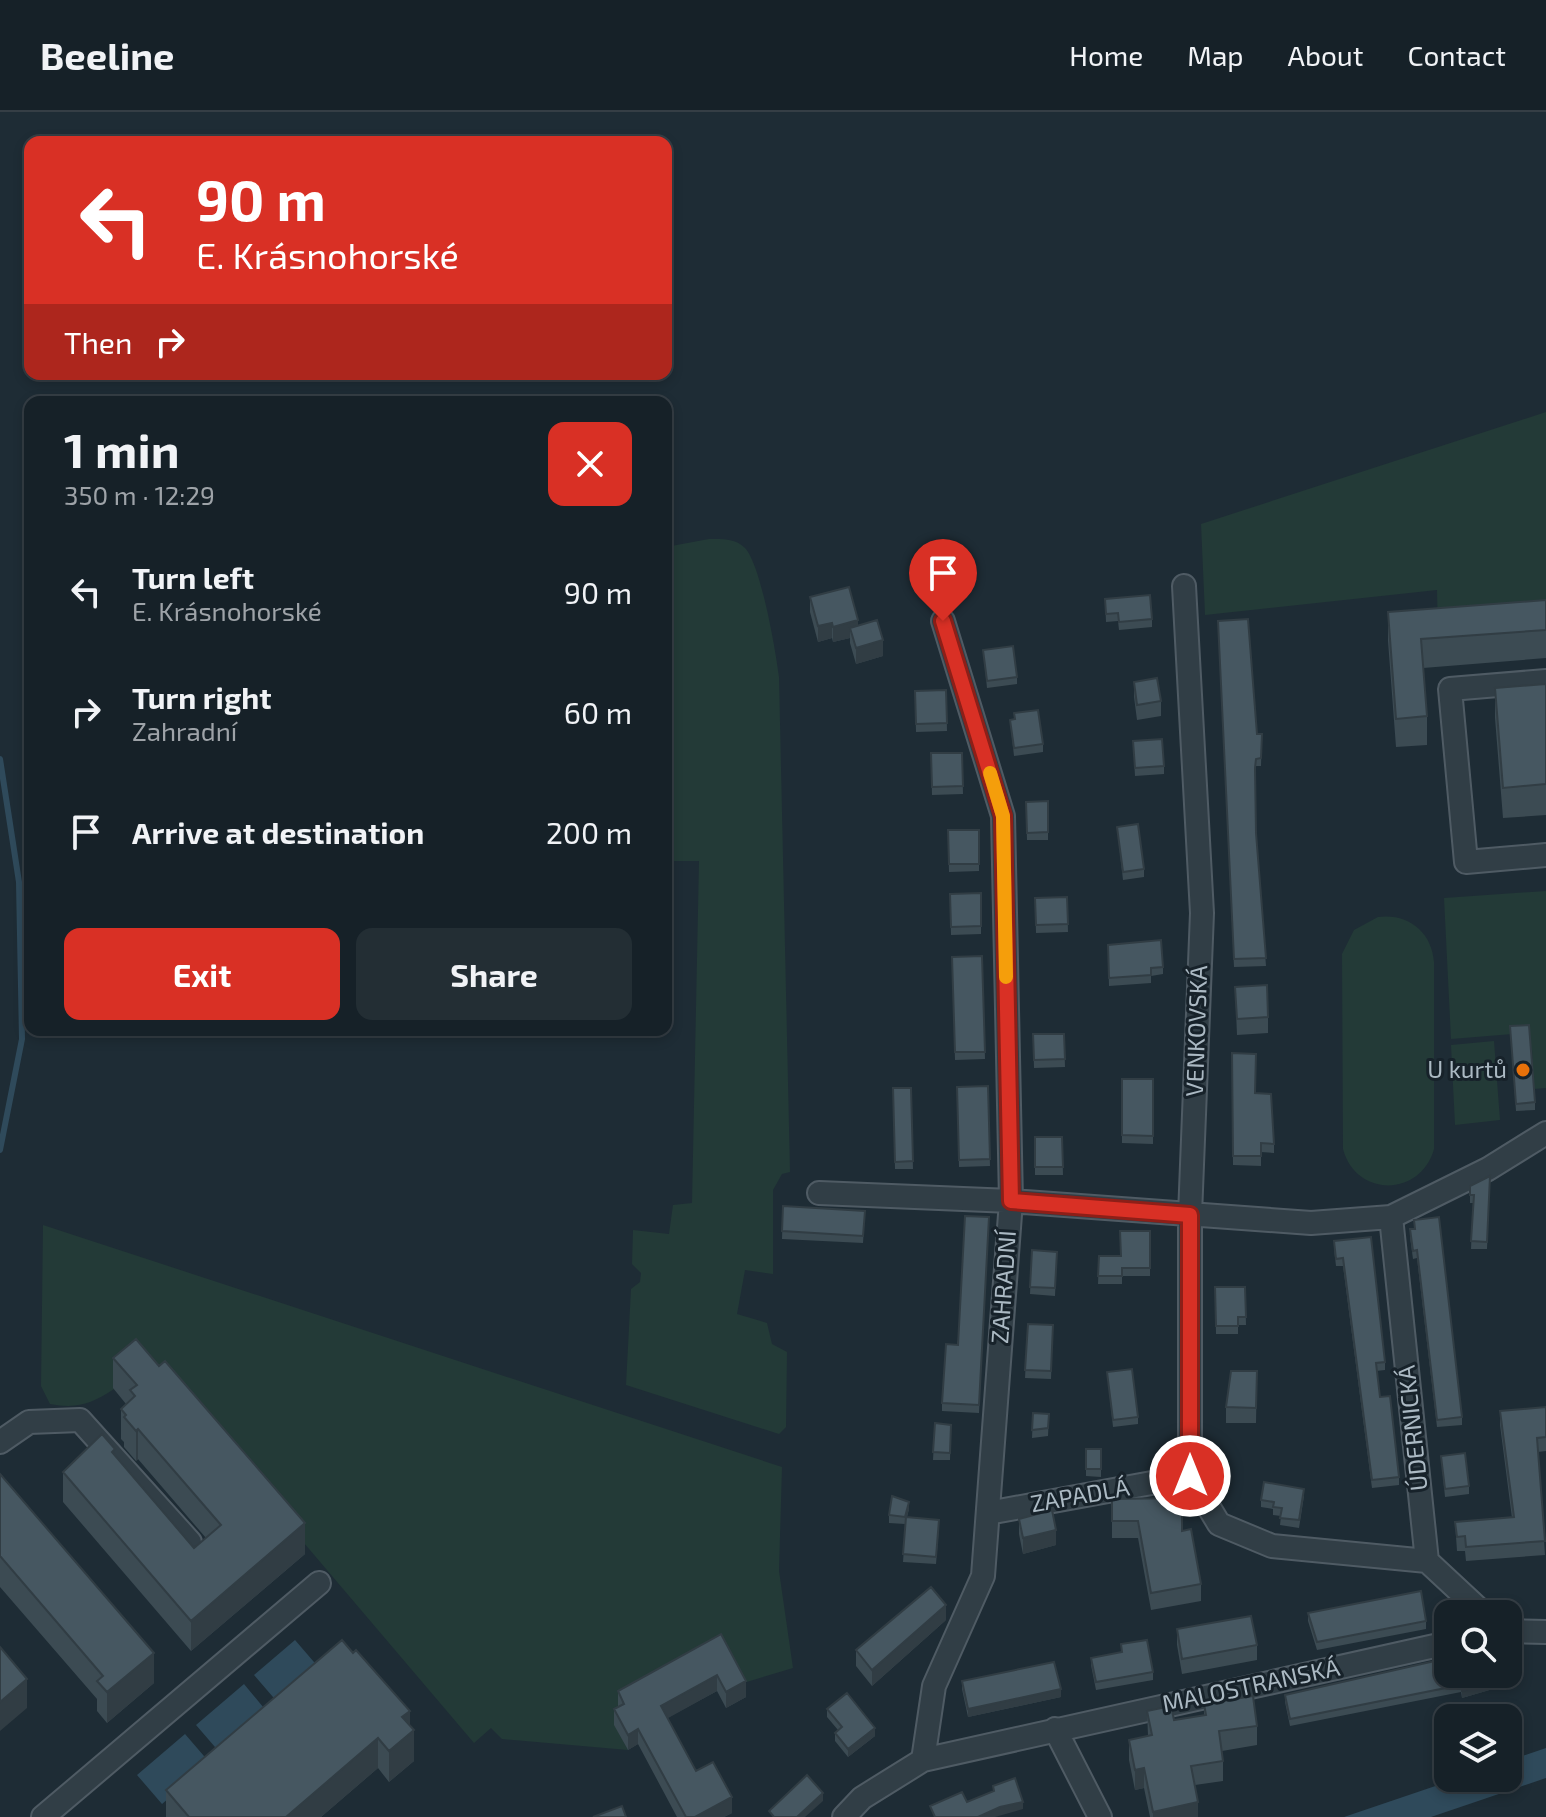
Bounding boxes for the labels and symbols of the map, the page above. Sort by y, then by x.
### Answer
pin [909,539,977,621]
street label: VENKOVSKÁ [1179,965,1212,1097]
place label: U kurtů [1427,1054,1507,1083]
marker: U kurtů [1514,1061,1532,1079]
street label: ZAHRADNÍ [984,1229,1021,1344]
street label: ÚDERNICKÁ [1390,1364,1433,1492]
position arrow [1148,1434,1232,1518]
street label: ZAPADLÁ [1028,1472,1132,1517]
street label: MALOSTRANSKÁ [1159,1652,1342,1717]

